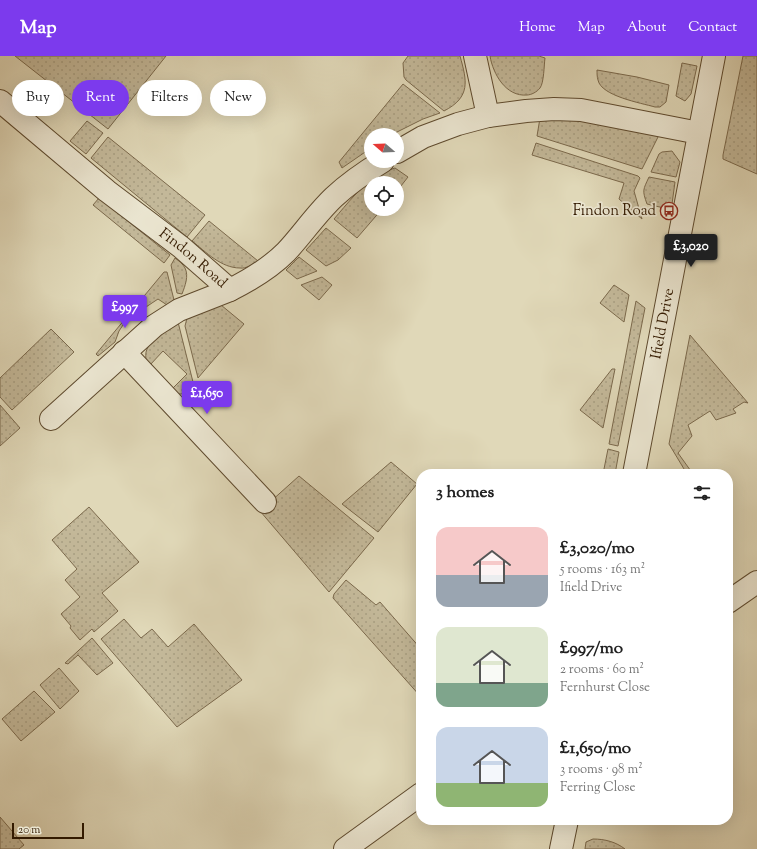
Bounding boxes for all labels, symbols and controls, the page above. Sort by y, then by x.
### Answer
text: Map [20,15,57,42]
text: Home [519,18,556,38]
text: Map [578,18,605,38]
text: About [627,18,666,38]
text: Contact [688,18,737,38]
chip: Buy [12,80,64,116]
chip: Rent [72,80,129,116]
chip: Filters [137,80,202,116]
chip: New [210,80,266,116]
north arrow [364,128,404,168]
map controls [364,128,404,216]
button: locate [364,176,404,216]
place label: Findon Road [573,201,657,222]
bus stop icon: Findon Road [659,201,679,221]
street label: Findon Road [154,223,232,294]
pin: £3,020 [658,234,724,268]
text: £3,020 [673,238,709,256]
street label: Ifield Drive [646,286,680,361]
pin: £997 [101,295,149,329]
text: £997 [112,299,138,317]
pin: £1,650 [174,381,240,415]
text: £1,650 [191,385,223,403]
text: 3 homes [436,481,494,505]
icon: filters [691,482,713,504]
text: £3,020/mo [560,537,635,561]
icon: home [468,543,516,591]
text: 5 rooms · 163 m² [560,561,645,579]
text: Ifield Drive [560,579,622,597]
text: £997/mo [560,637,623,661]
icon: home [468,643,516,691]
text: 2 rooms · 60 m² [560,661,644,679]
text: Fernhurst Close [560,679,650,697]
text: £1,650/mo [560,737,631,761]
icon: home [468,743,516,791]
text: 3 rooms · 98 m² [560,761,643,779]
text: Ferring Close [560,779,635,797]
scale bar [12,821,84,840]
text: 20 m [18,822,40,838]

